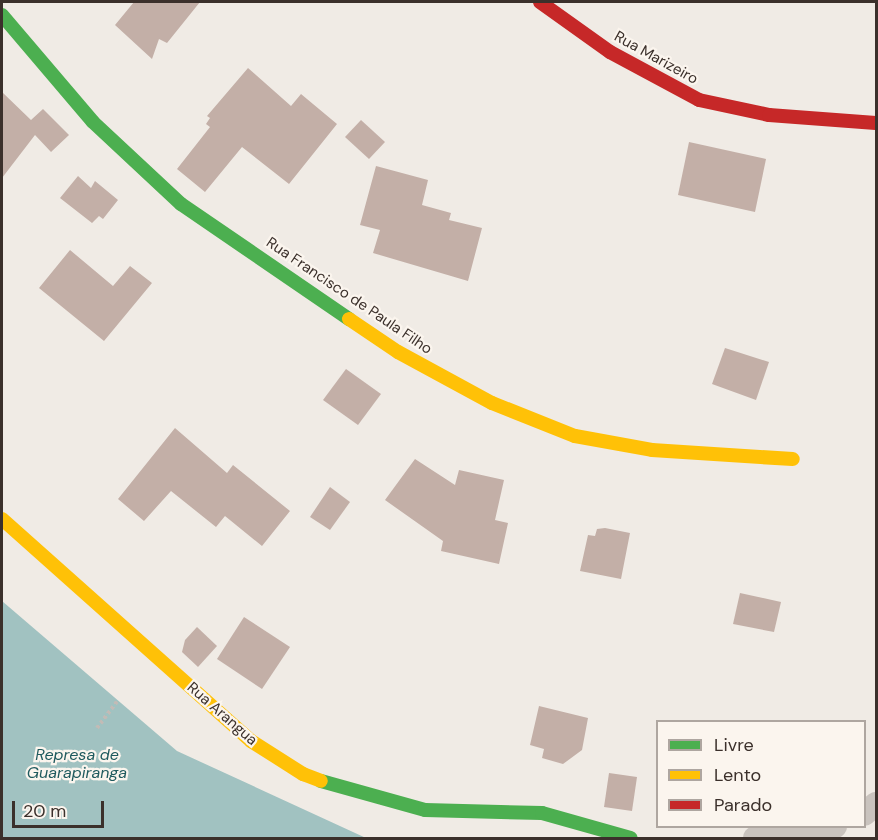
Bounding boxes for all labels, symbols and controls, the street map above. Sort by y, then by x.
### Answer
street label: Rua Marizeiro [611,28,701,88]
street label: Rua Francisco de Paula Filho [263,234,435,358]
street label: Rua Arangua [183,679,261,749]
legend [656,720,866,828]
text: Livre [714,733,754,757]
water label: Represa de Guarapiranga [27,745,127,783]
text: Lento [714,763,761,787]
scale bar [15,789,106,827]
text: Parado [714,793,772,817]
text: 20 m [23,799,66,823]

